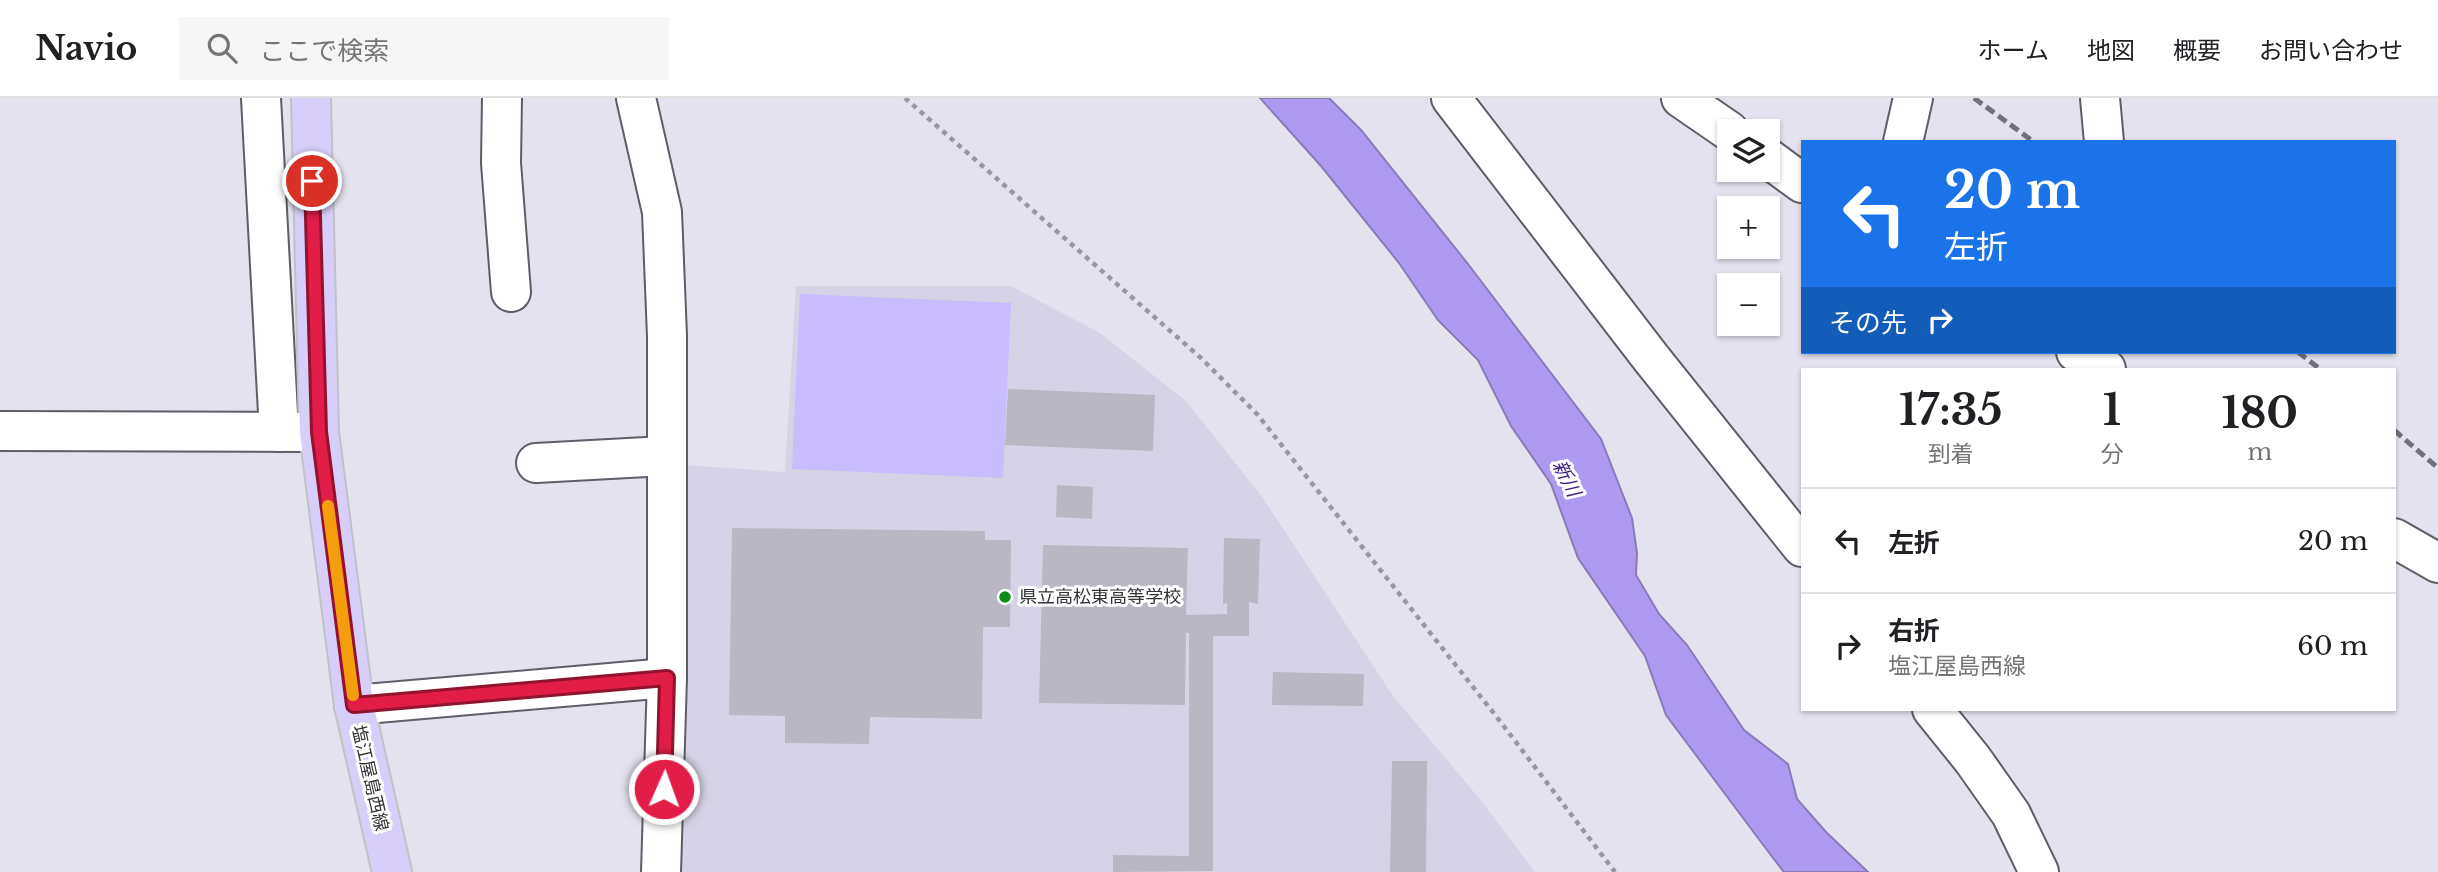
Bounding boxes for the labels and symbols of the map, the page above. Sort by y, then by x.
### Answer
pin [282,151,342,211]
water label: 新川 [1548,456,1586,502]
place label: 県立高松東高等学校 [1019,586,1181,608]
marker: 県立高松東高等学校 [997,589,1013,605]
street label: 塩江屋島西線 [347,723,393,833]
position arrow [627,752,701,826]

